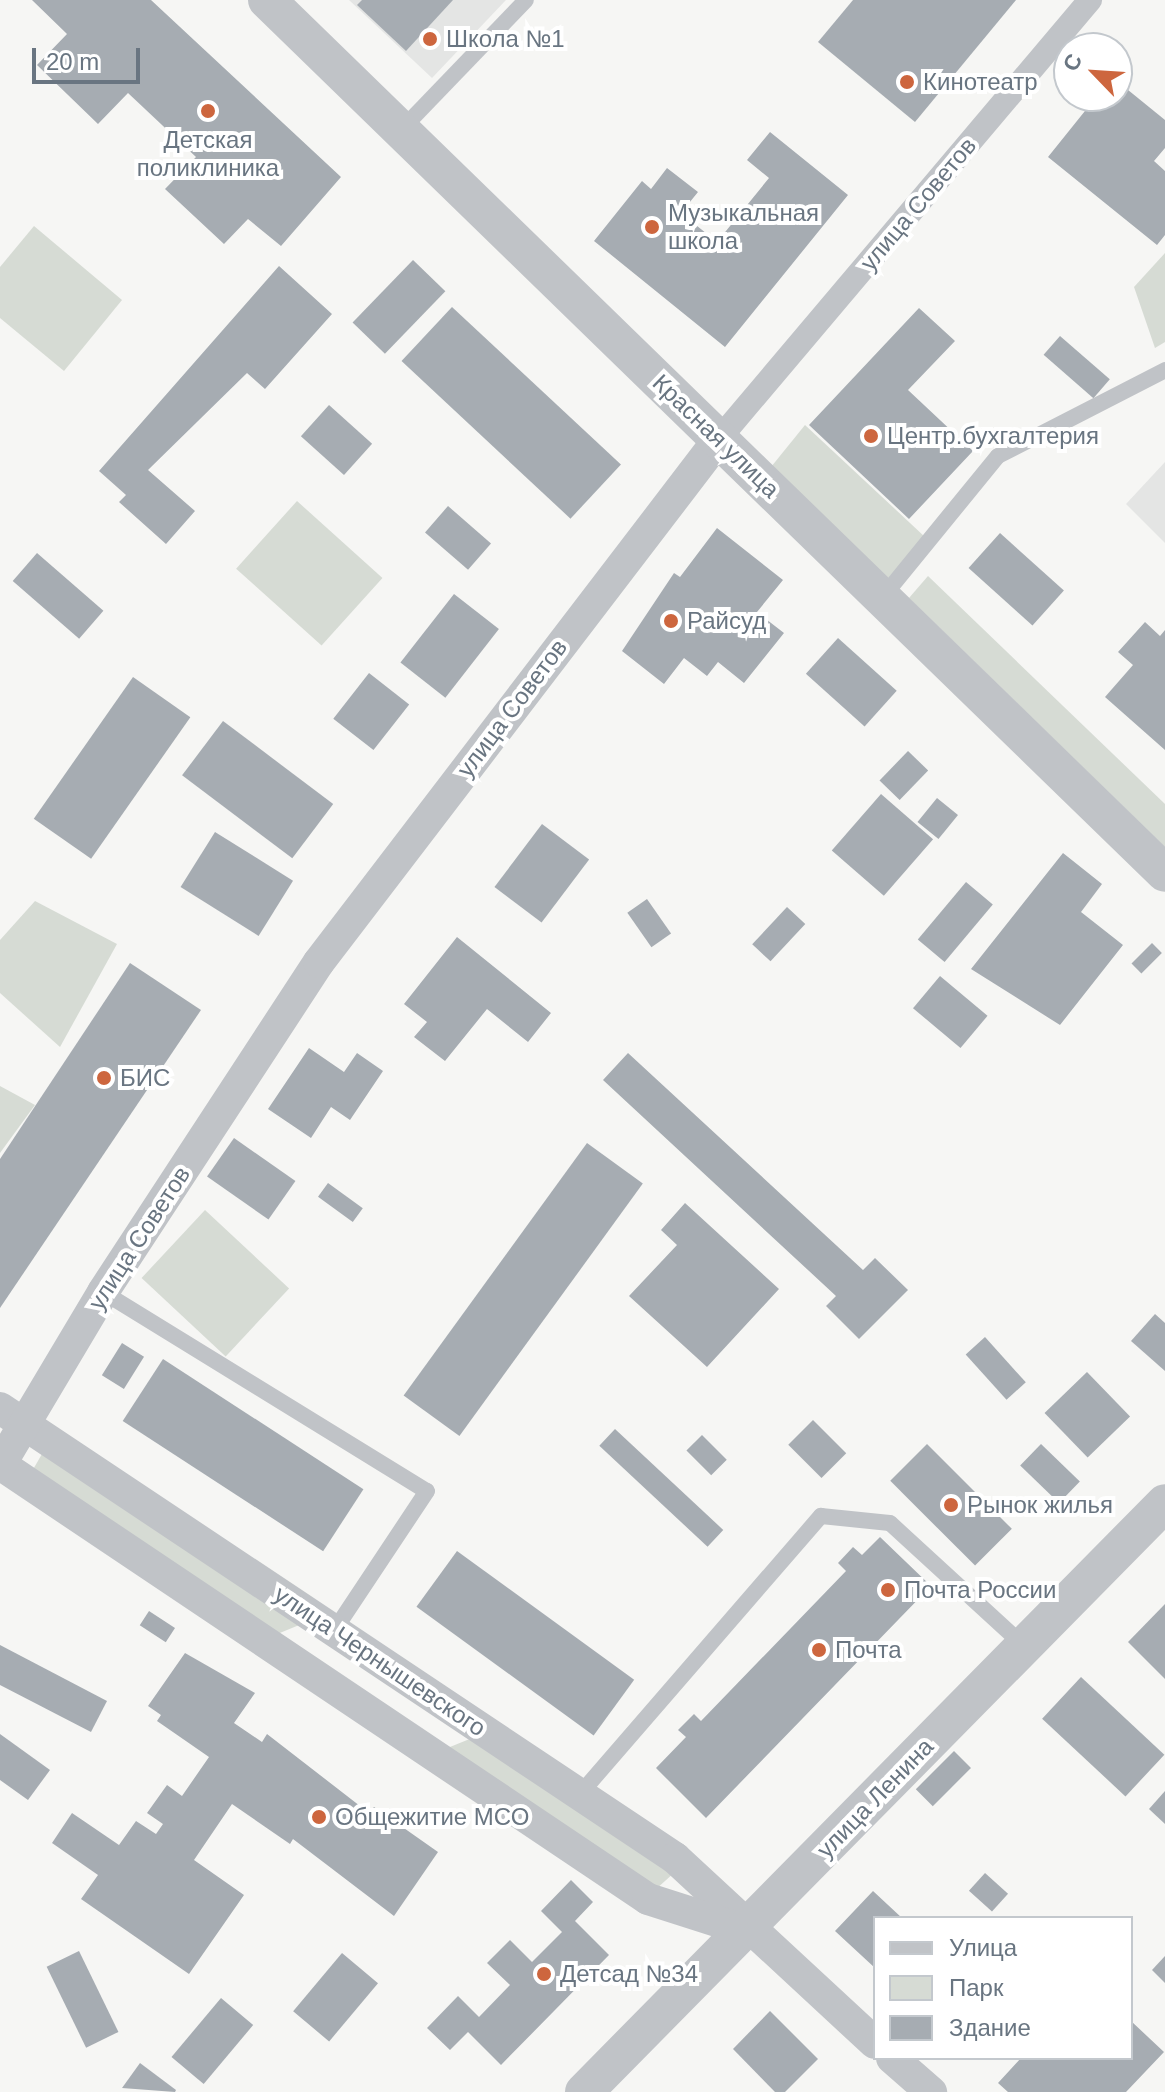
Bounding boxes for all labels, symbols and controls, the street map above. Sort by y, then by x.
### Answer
place label: Школа №1 [446,25,565,53]
marker: Школа №1 [421,30,439,48]
scale bar [36,32,144,82]
north arrow [1053,32,1133,112]
text: 20 m [46,48,99,75]
text: С [1058,50,1087,75]
place label: Кинотеатр [923,68,1038,96]
marker: Кинотеатр [898,73,916,91]
marker: Детская поликлиника [197,100,219,122]
place label: Детская поликлиника [137,126,279,182]
street label: улица Советов [854,131,982,277]
place label: Музыкальная школа [668,199,819,255]
marker: Музыкальная школа [643,218,661,236]
street label: Красная улица [647,368,785,504]
place label: Центр.бухгалтерия [887,422,1099,450]
marker: Центр.бухгалтерия [862,427,880,445]
place label: Райсуд [687,607,766,635]
marker: Райсуд [662,612,680,630]
street label: улица Советов [451,633,573,783]
place label: БИС [120,1064,170,1092]
marker: БИС [95,1069,113,1087]
street label: улица Советов [82,1161,196,1315]
place label: Рынок жилья [967,1491,1113,1519]
marker: Рынок жилья [942,1496,960,1514]
place label: Почта России [904,1576,1056,1604]
street label: улица Чернышевского [269,1580,491,1742]
marker: Почта России [879,1581,897,1599]
place label: Почта [835,1636,902,1664]
marker: Почта [810,1641,828,1659]
street label: улица Ленина [811,1732,939,1864]
place label: Общежитие МСО [335,1803,529,1831]
marker: Общежитие МСО [310,1808,328,1826]
legend [873,1916,1133,2060]
text: Улица [949,1934,1017,1961]
place label: Детсад №34 [560,1960,698,1988]
marker: Детсад №34 [535,1965,553,1983]
text: Парк [949,1974,1003,2001]
text: Здание [949,2014,1031,2041]

